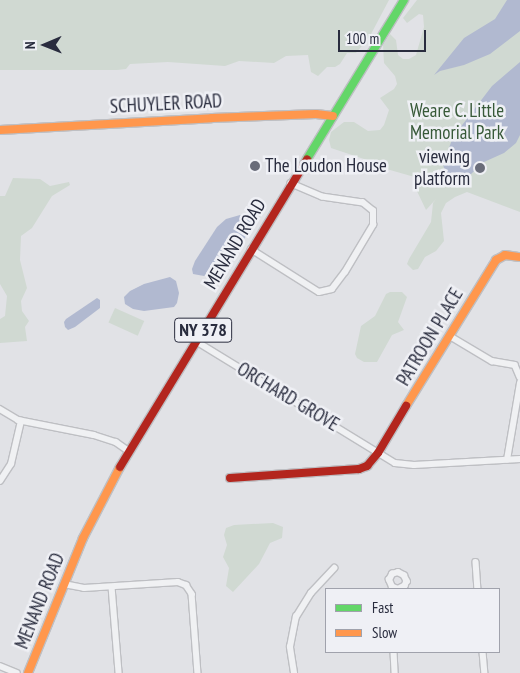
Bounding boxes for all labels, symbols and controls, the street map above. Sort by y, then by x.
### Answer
north arrow [20,20,70,70]
scale bar [340,20,428,52]
text: 100 m [346,29,379,48]
text: N [21,41,39,49]
street label: SCHUYLER ROAD [109,90,223,118]
park label: Weare C. Little Memorial Park [409,100,505,144]
place label: viewing platform [414,146,470,190]
place label: The Loudon House [265,155,387,177]
marker: The Loudon House [249,160,261,172]
marker: viewing platform [474,162,486,174]
street label: MENAND ROAD [199,195,271,293]
street label: PATROON PLACE [392,284,468,390]
road number: NY 378 [173,314,233,346]
street label: ORCHARD GROVE [233,358,343,436]
street label: MENAND ROAD [10,550,70,652]
legend [325,588,500,653]
text: Fast [372,598,393,617]
text: Slow [372,623,397,642]

